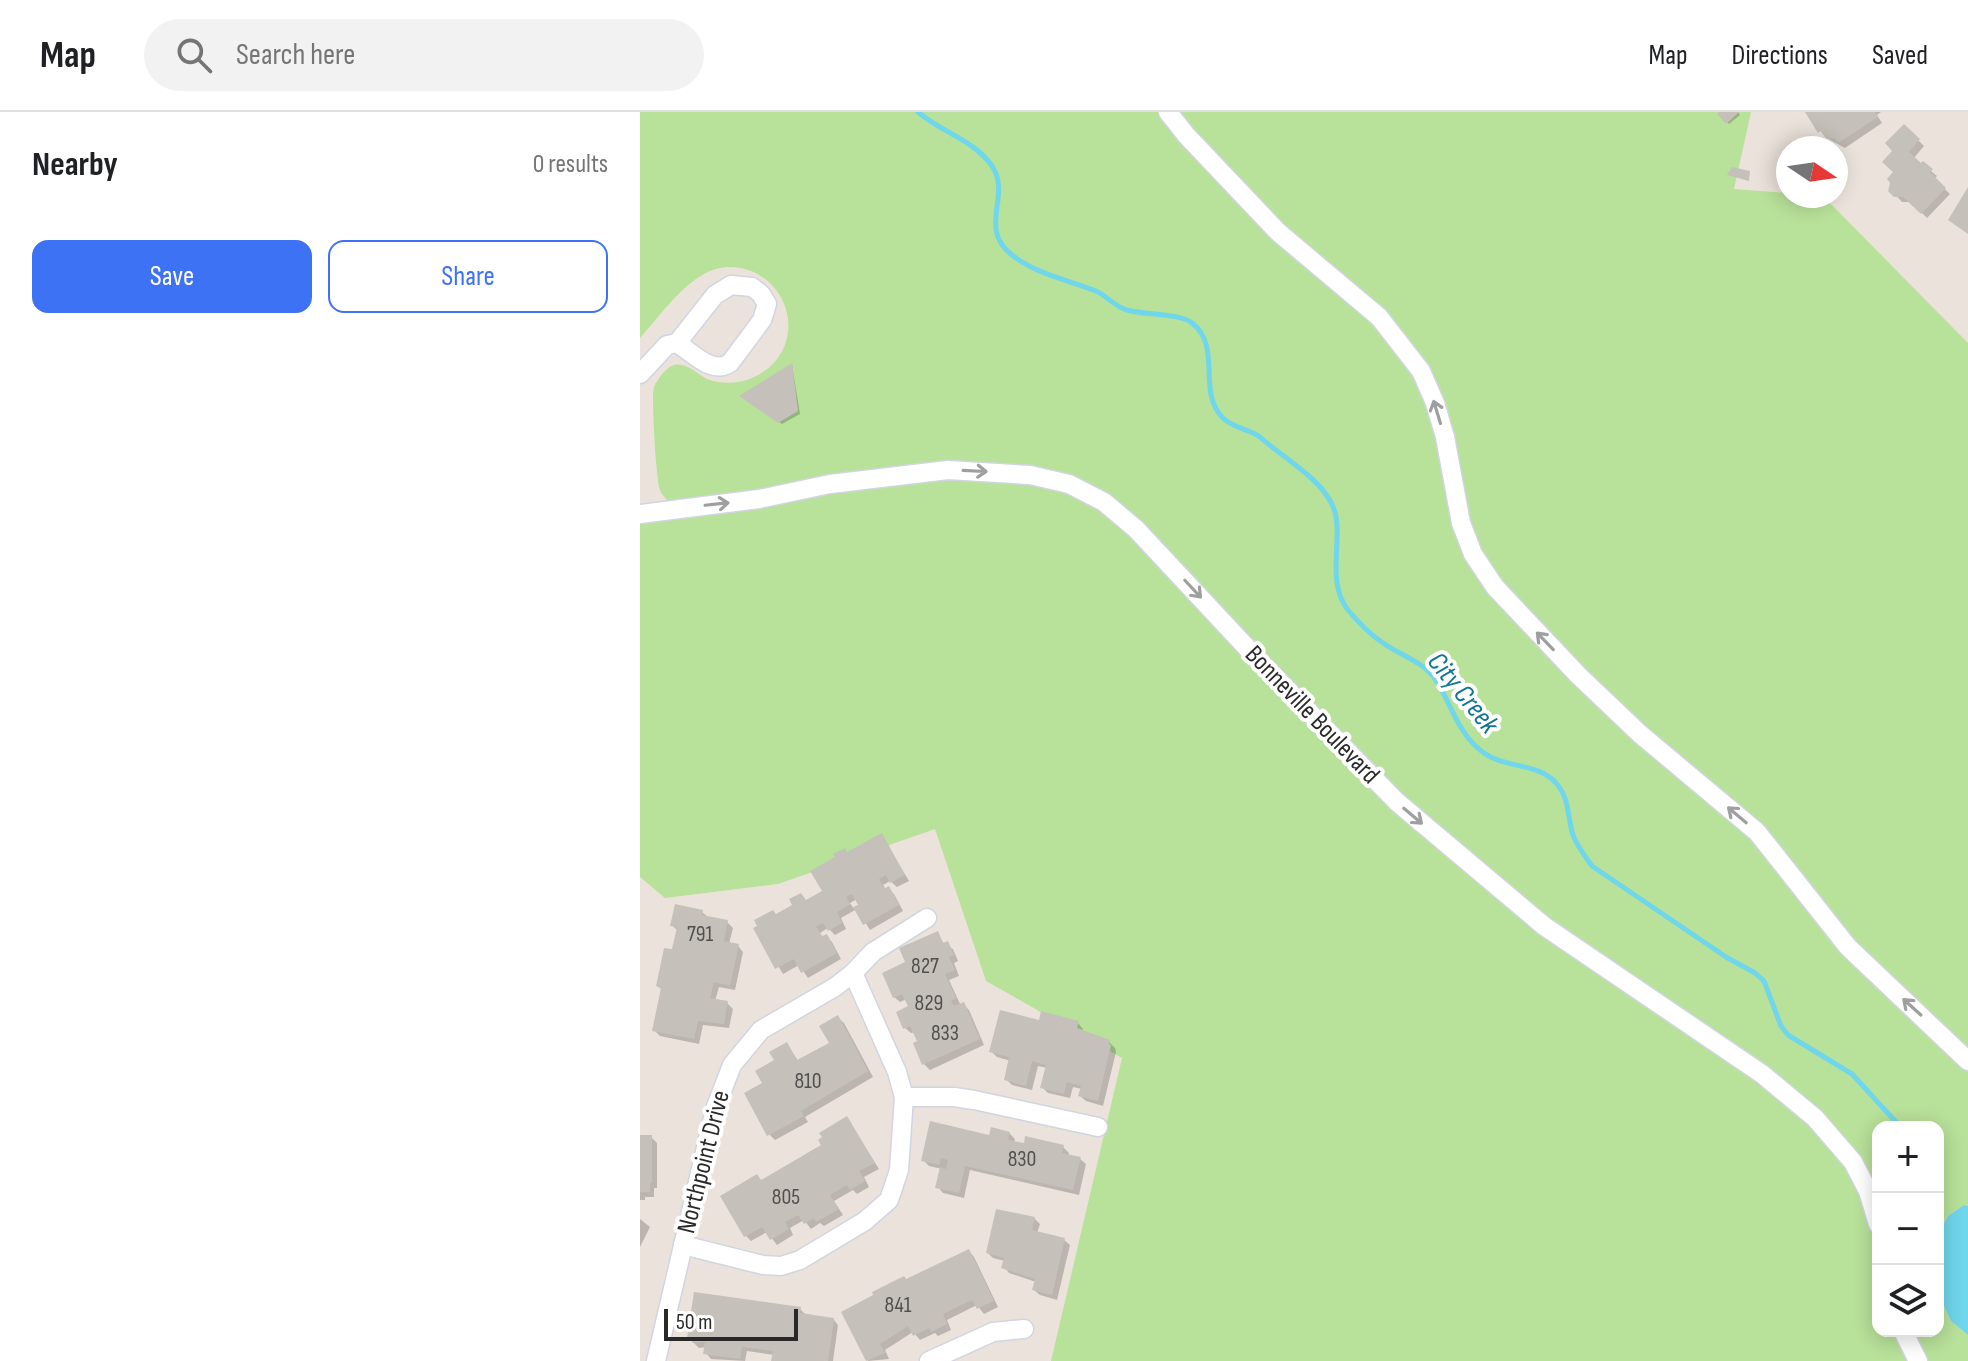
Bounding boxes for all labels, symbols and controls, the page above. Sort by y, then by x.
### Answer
search box [144,19,704,91]
text: Map [40,33,96,78]
icon: search [172,33,216,77]
text: Search here [236,37,355,73]
text: Map [1649,39,1688,72]
text: Directions [1732,39,1828,72]
text: Saved [1872,39,1928,72]
north arrow [1776,136,1848,208]
text: Nearby [32,144,118,185]
text: 0 results [533,149,608,180]
button: Save [32,240,312,313]
button: Share [328,240,608,313]
one-way arrow [1429,399,1444,425]
one-way arrow [961,464,988,479]
one-way arrow [703,496,730,511]
one-way arrow [1183,579,1201,599]
one-way arrow [1535,631,1554,651]
street label: Bonneville Boulevard [1238,640,1386,790]
water label: City Creek [1420,646,1507,741]
one-way arrow [1727,806,1748,824]
one-way arrow [1402,807,1423,825]
house number: 791 [687,921,713,948]
house number: 827 [911,953,939,980]
house number: 829 [915,990,943,1017]
one-way arrow [1902,998,1922,1016]
house number: 833 [931,1020,959,1047]
house number: 810 [794,1068,822,1095]
street label: Northpoint Drive [671,1087,737,1237]
map controls [1872,1121,1944,1337]
button: + [1872,1121,1944,1193]
house number: 830 [1008,1146,1036,1173]
house number: 805 [772,1184,800,1211]
button: − [1872,1193,1944,1265]
button: layers [1872,1265,1944,1337]
house number: 841 [884,1292,912,1319]
scale bar [664,1305,798,1341]
text: 50 m [676,1309,712,1336]

